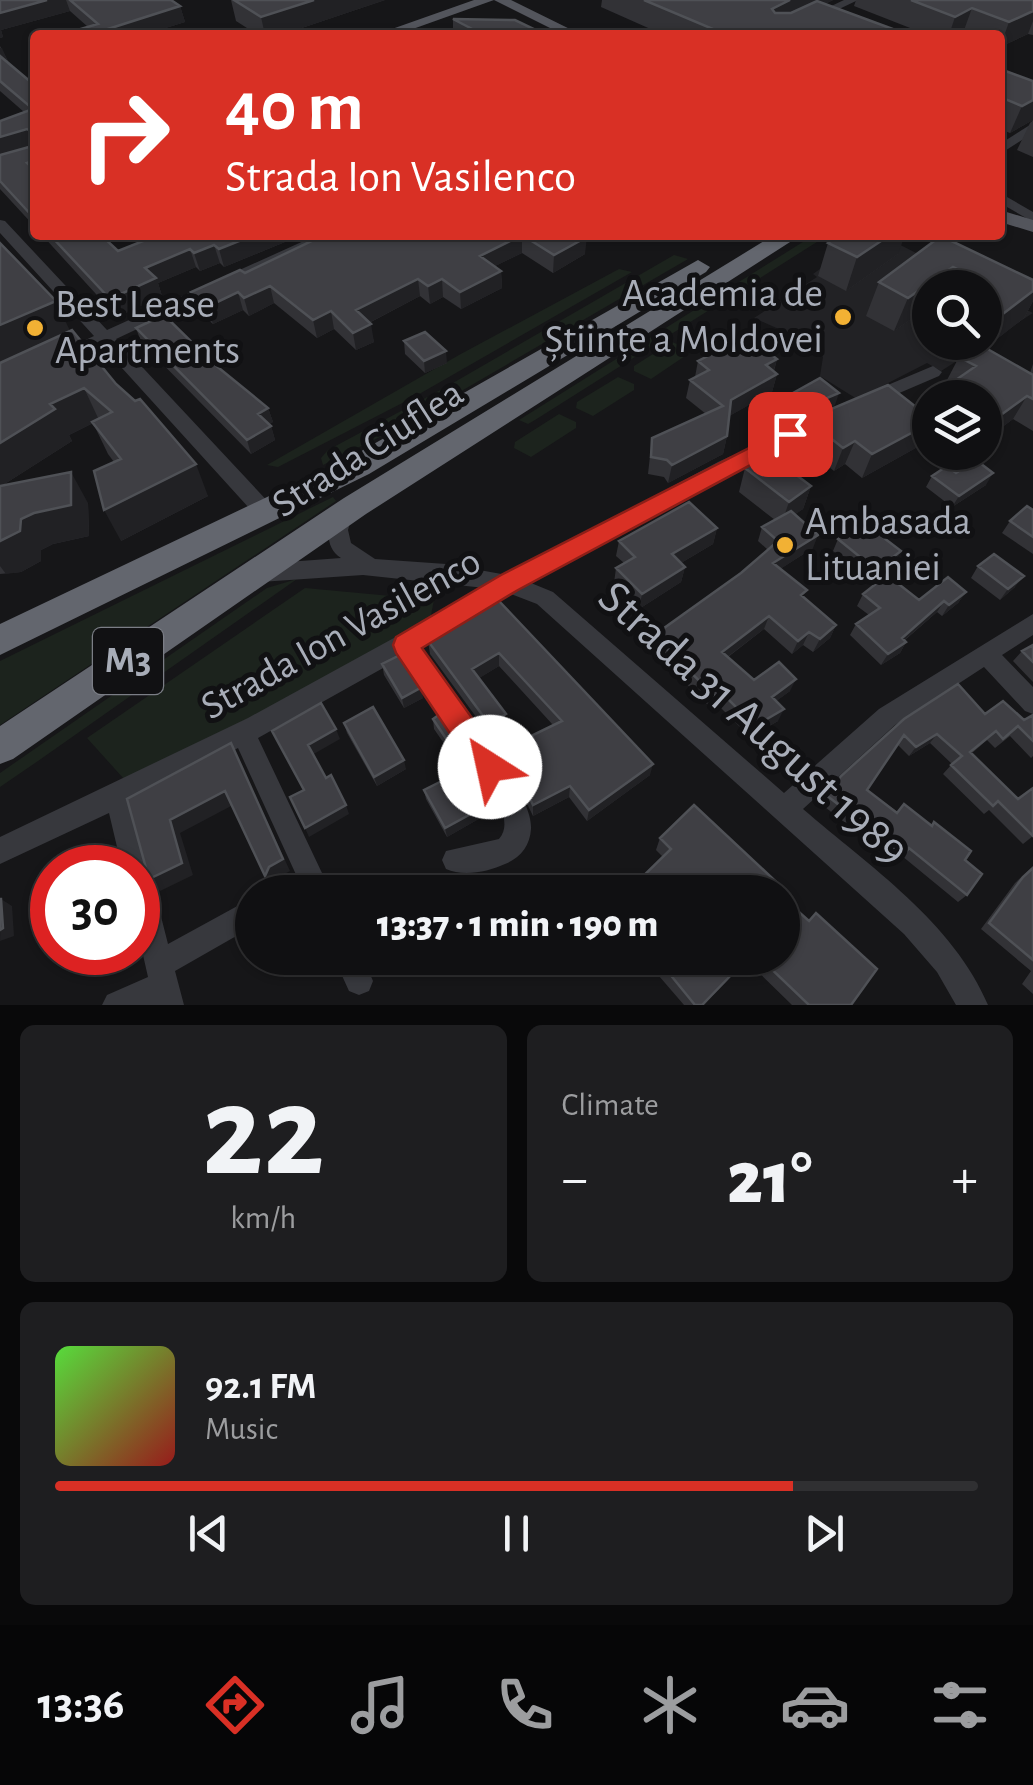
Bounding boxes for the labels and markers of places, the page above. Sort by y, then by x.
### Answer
place label: Academia de Științe a Moldovei [544,274,823,362]
place label: Best Lease Apartments [55,285,240,371]
marker: Academia de Științe a Moldovei [832,306,854,328]
marker: Best Lease Apartments [24,317,46,339]
pin [748,392,833,477]
place label: Ambasada Lituaniei [805,502,971,588]
marker: Ambasada Lituaniei [774,534,796,556]

